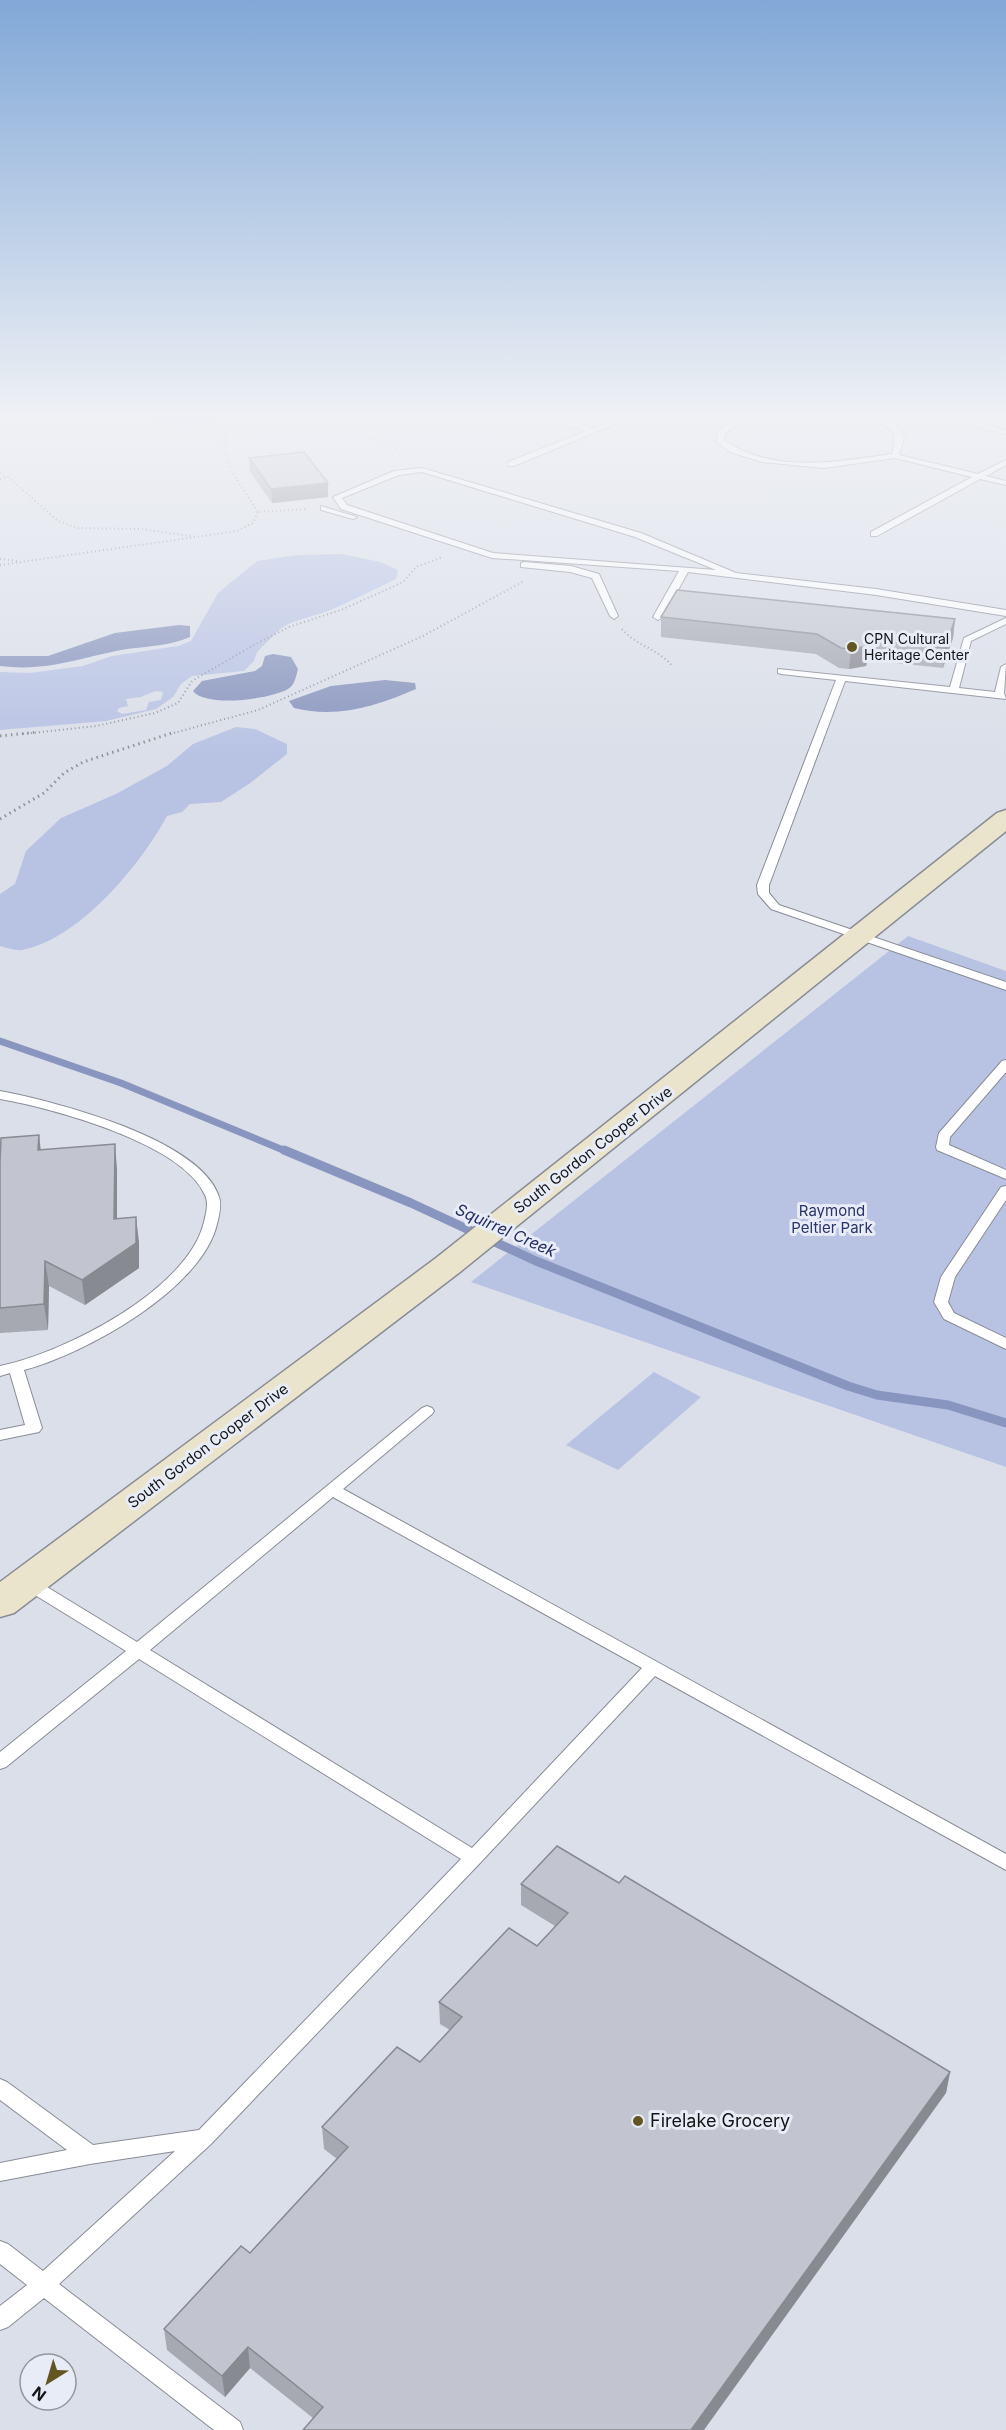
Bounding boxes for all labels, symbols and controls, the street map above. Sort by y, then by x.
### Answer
place label: CPN Cultural Heritage Center [864,630,969,663]
marker: CPN Cultural Heritage Center [845,640,859,654]
street label: South Gordon Cooper Drive [510,1082,676,1218]
water label: Squirrel Creek [453,1199,559,1261]
park label: Raymond Peltier Park [791,1201,873,1237]
street label: South Gordon Cooper Drive [124,1379,292,1512]
place label: Firelake Grocery [650,2110,790,2131]
marker: Firelake Grocery [631,2114,645,2128]
north arrow [18,2352,78,2412]
text: N [28,2382,50,2406]

